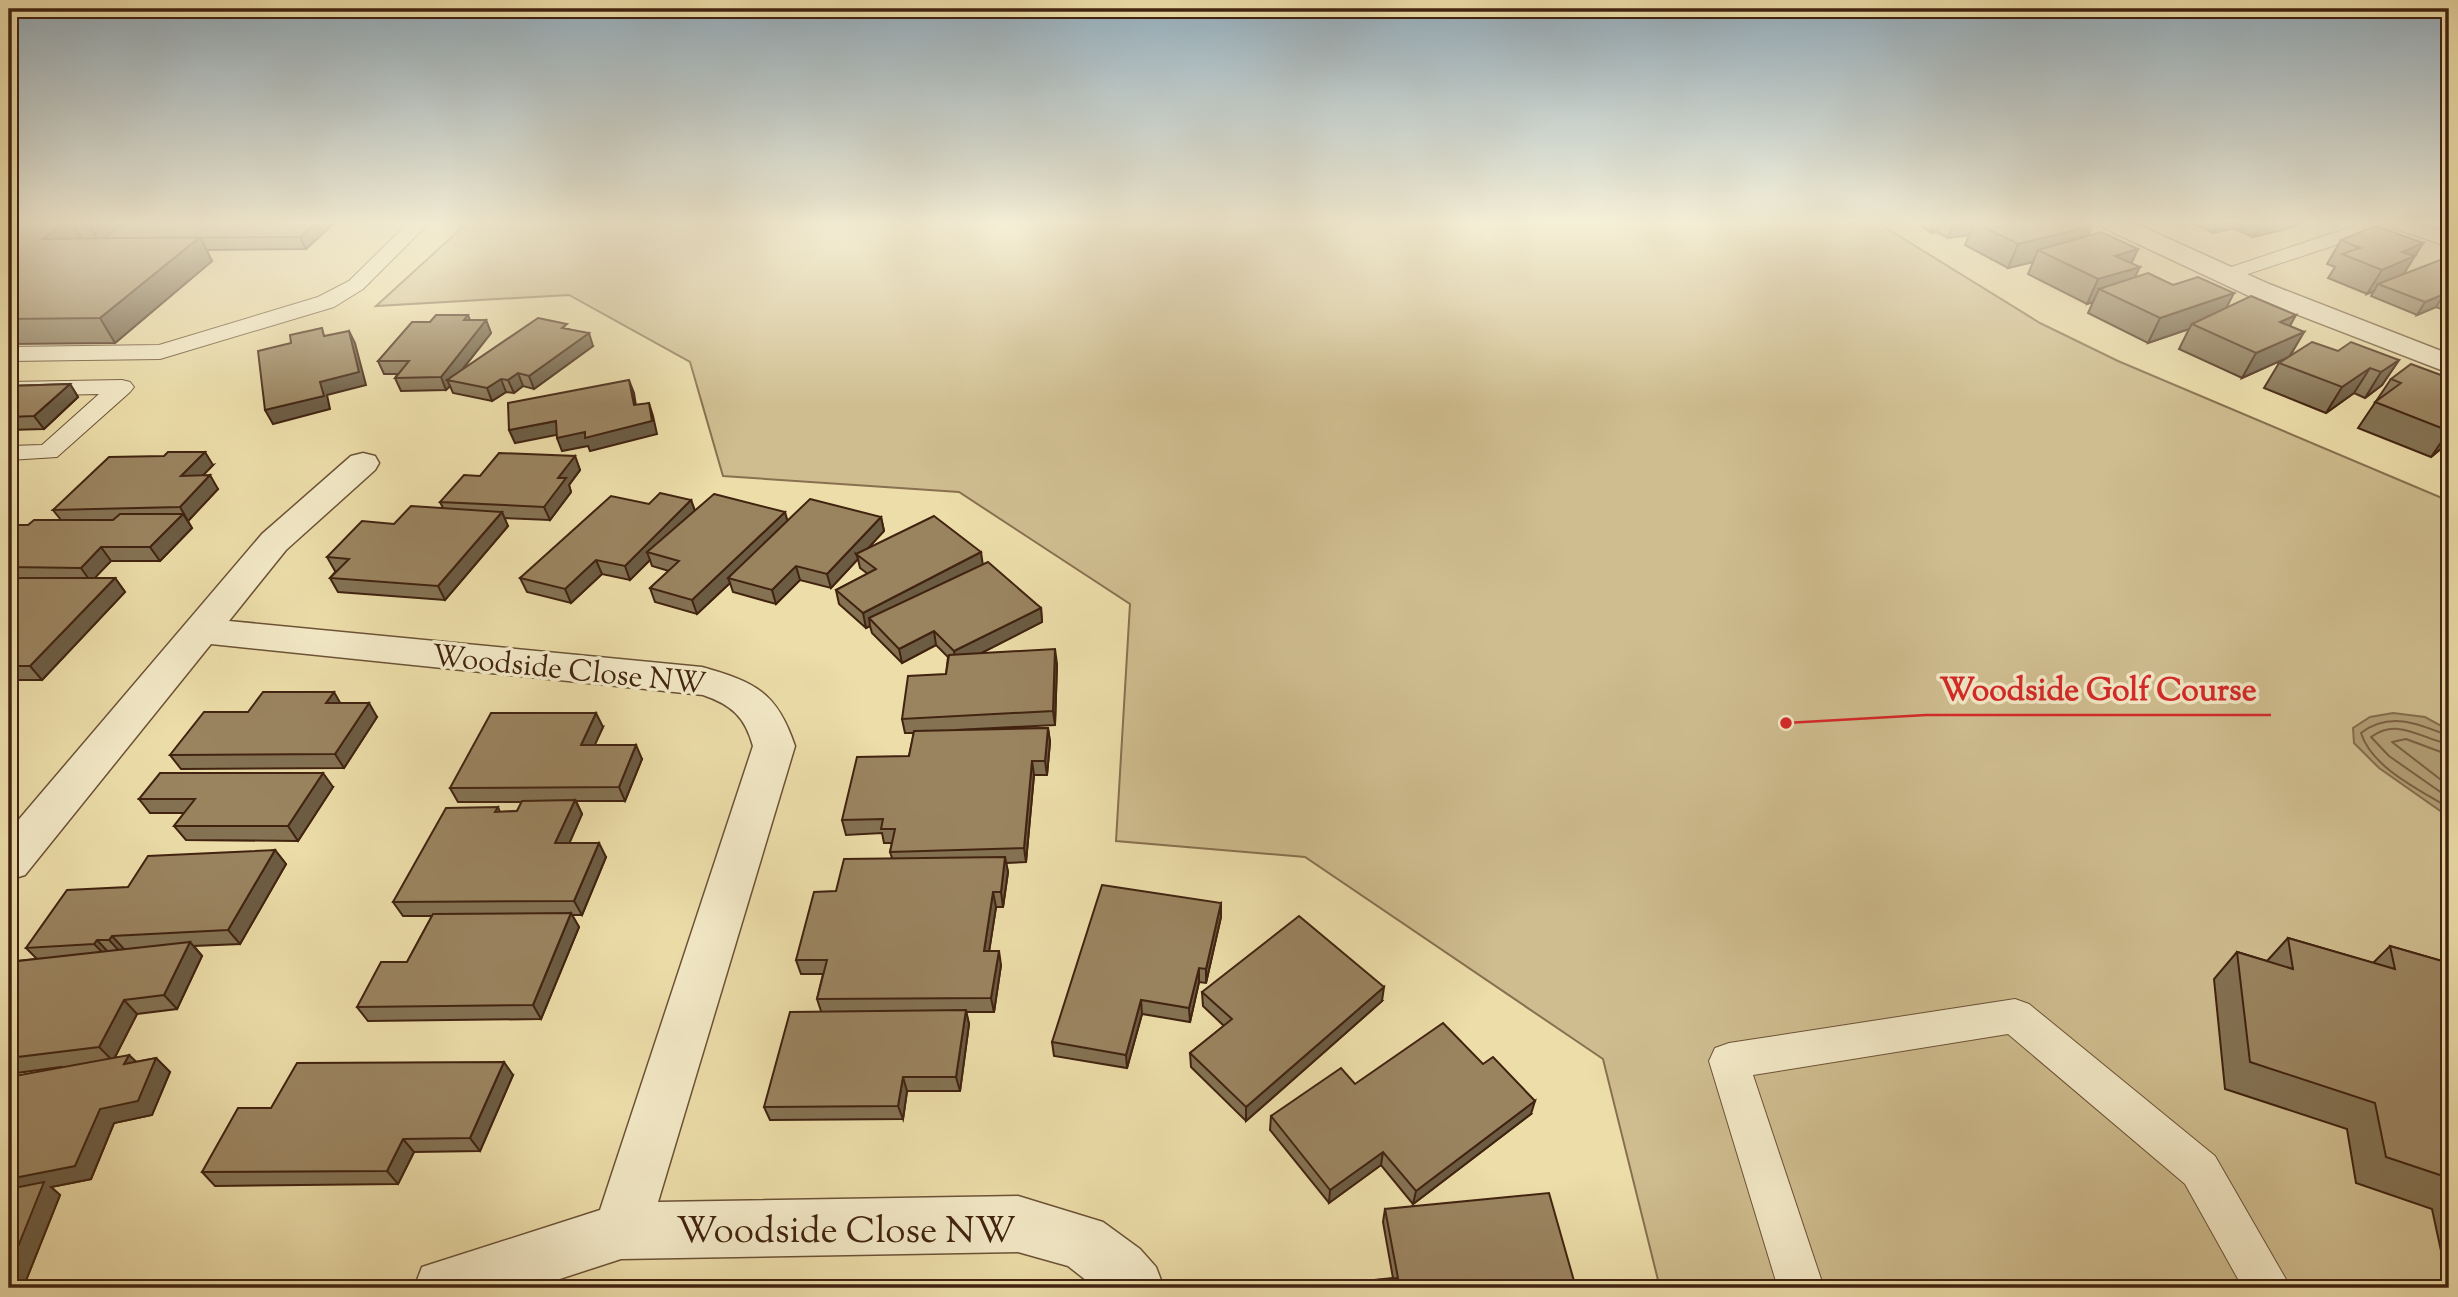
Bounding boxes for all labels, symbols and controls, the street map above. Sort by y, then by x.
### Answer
street label: Woodside Close NW [430,636,708,707]
callout: Woodside Golf Course [1926,662,2271,715]
text: Woodside Golf Course [1939,669,2257,715]
street label: Woodside Close NW [676,1206,1016,1260]

